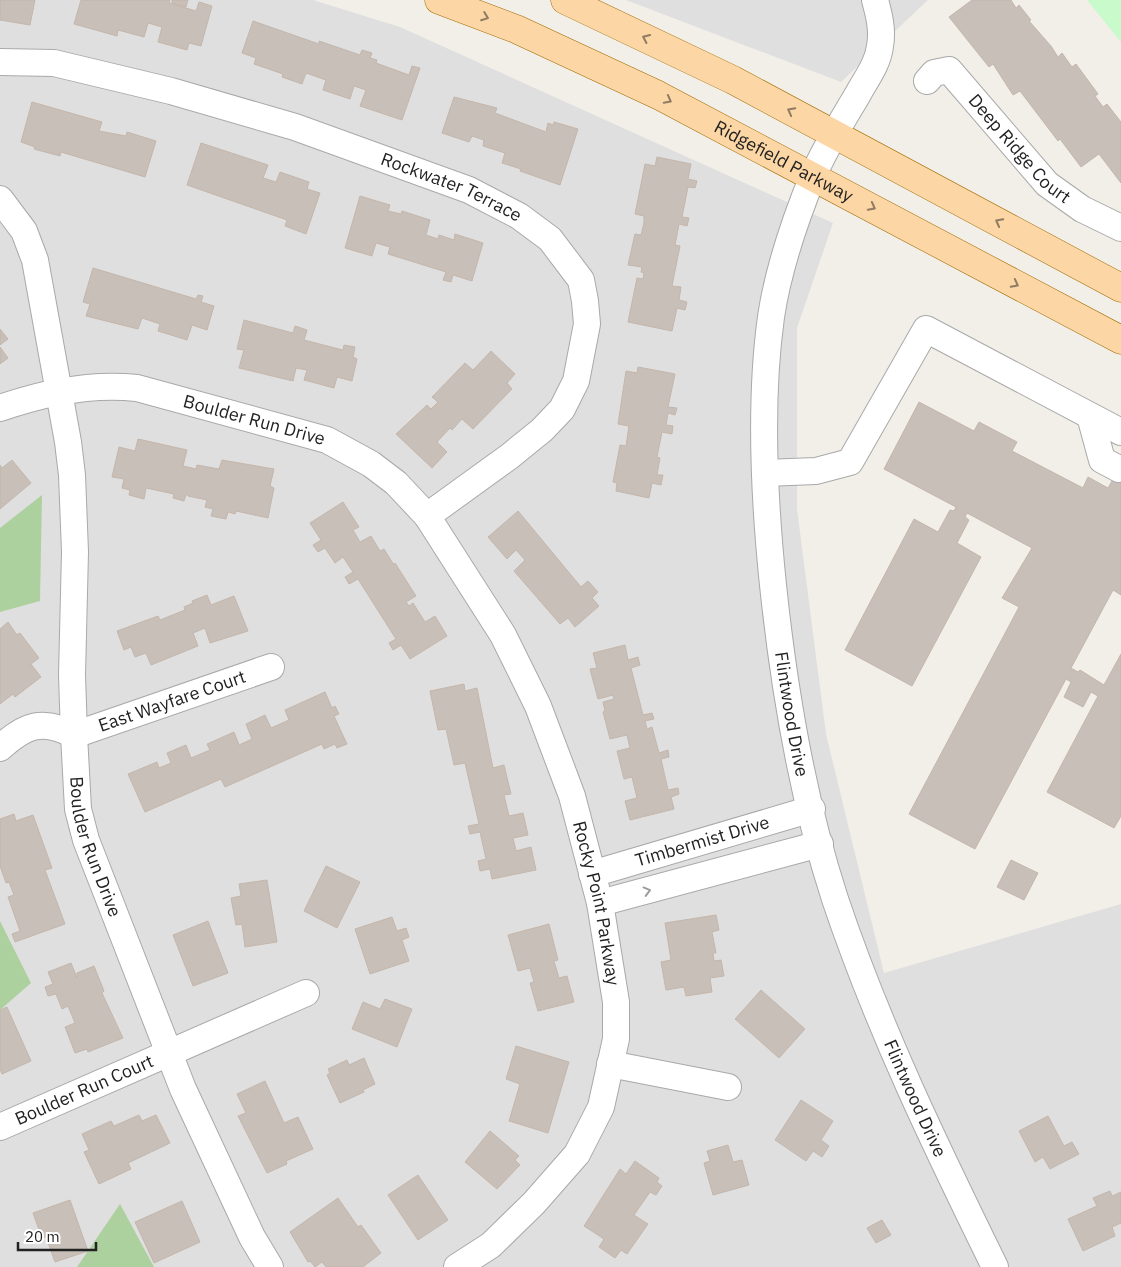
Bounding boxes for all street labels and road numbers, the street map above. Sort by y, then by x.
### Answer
street label: Deep Ridge Court [964,89,1075,208]
street label: Ridgefield Parkway [710,115,857,207]
street label: Rockwater Terrace [378,147,526,227]
street label: Boulder Run Drive [181,389,328,450]
street label: Flintwood Drive [770,650,814,779]
street label: East Wayfare Court [95,665,249,737]
street label: Boulder Run Drive [65,776,127,920]
street label: Timbermist Drive [632,810,772,872]
street label: Rocky Point Parkway [568,818,625,987]
street label: Flintwood Drive [879,1036,952,1161]
street label: Boulder Run Court [11,1049,157,1130]

